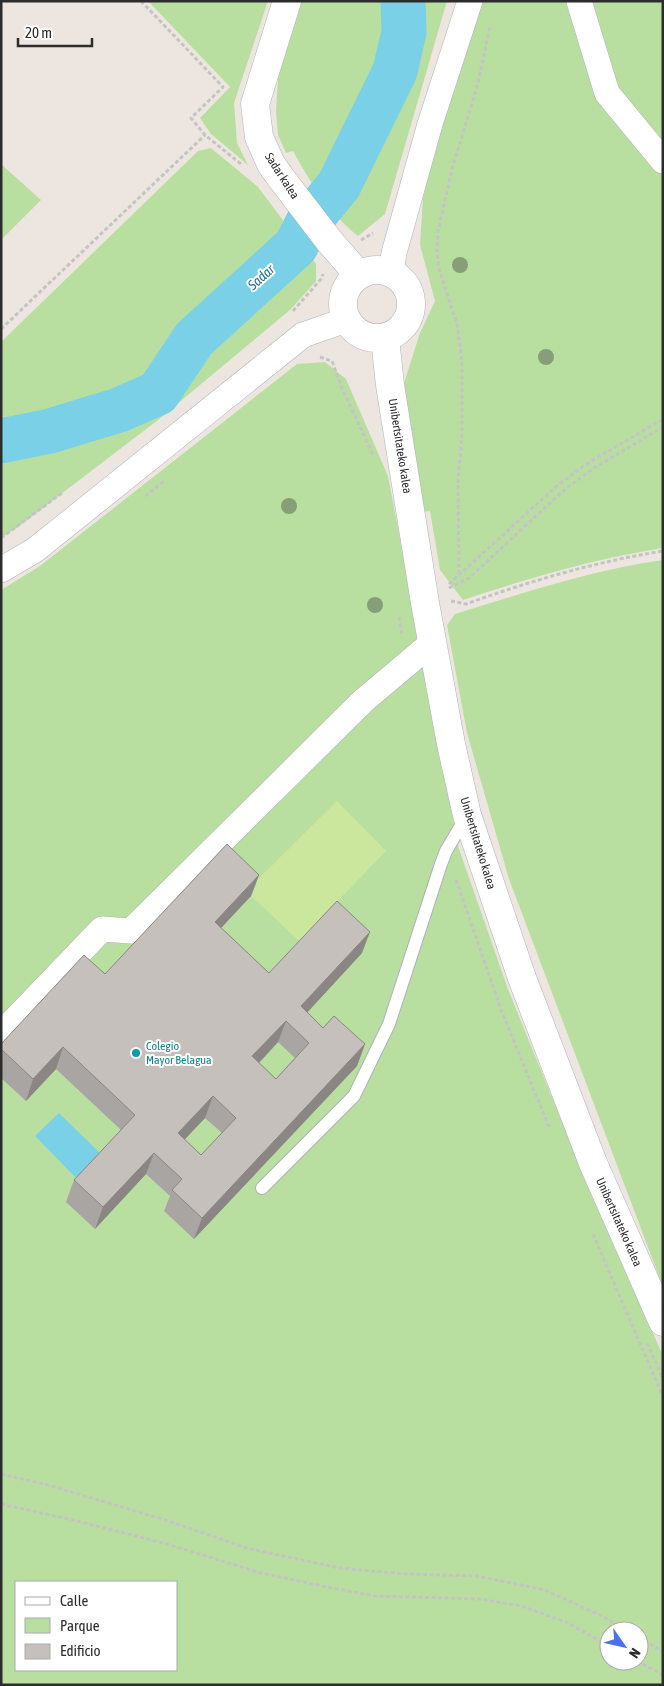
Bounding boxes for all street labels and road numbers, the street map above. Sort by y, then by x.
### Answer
street label: Sadar kalea [262,150,302,202]
street label: Unibertsitateko kalea [386,398,414,494]
street label: Unibertsitateko kalea [457,795,499,891]
street label: Unibertsitateko kalea [593,1175,645,1269]

